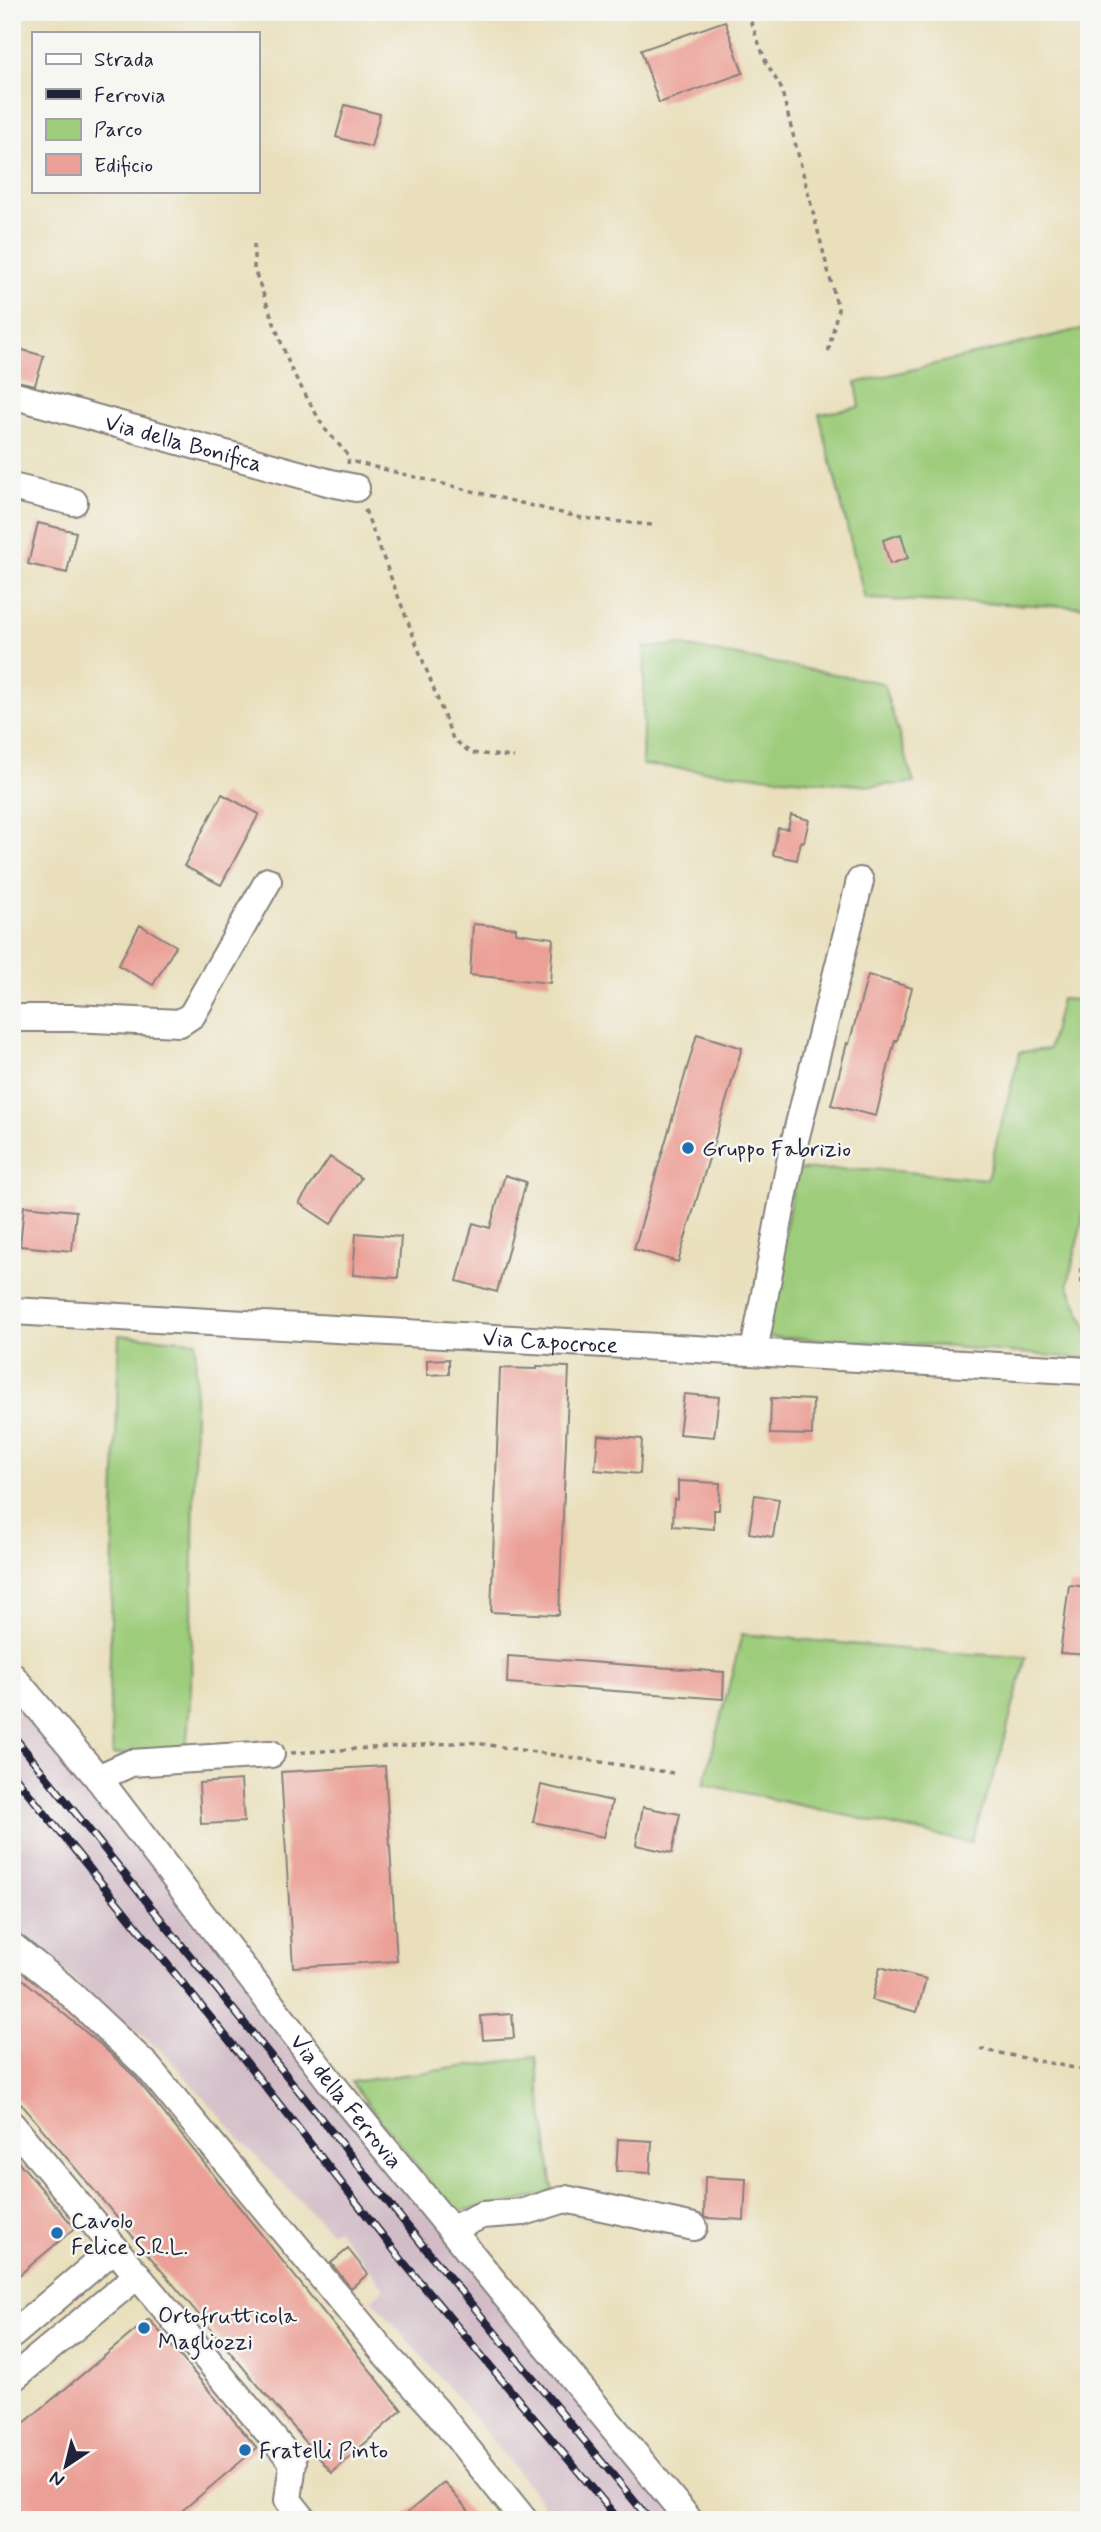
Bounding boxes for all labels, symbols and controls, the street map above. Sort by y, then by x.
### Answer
legend [32,32,259,192]
text: Strada [94,46,154,74]
text: Ferrovia [94,82,165,110]
text: Parco [94,116,142,144]
text: Edificio [94,152,153,180]
street label: Via della Bonifica [101,408,265,480]
place label: Gruppo Fabrizio [702,1135,851,1165]
marker: Gruppo Fabrizio [680,1140,696,1156]
street label: Via Capocroce [481,1324,619,1362]
street label: Via della Ferrovia [282,2028,408,2176]
place label: Cavolo Felice S.R.L. [71,2207,188,2263]
marker: Cavolo Felice S.R.L. [49,2225,65,2241]
place label: Ortofrutticola Magliozzi [158,2302,297,2360]
marker: Ortofrutticola Magliozzi [136,2320,152,2336]
north arrow [32,2430,102,2500]
place label: Fratelli Pinto [259,2437,388,2467]
marker: Fratelli Pinto [237,2442,253,2458]
text: N [45,2465,69,2493]

